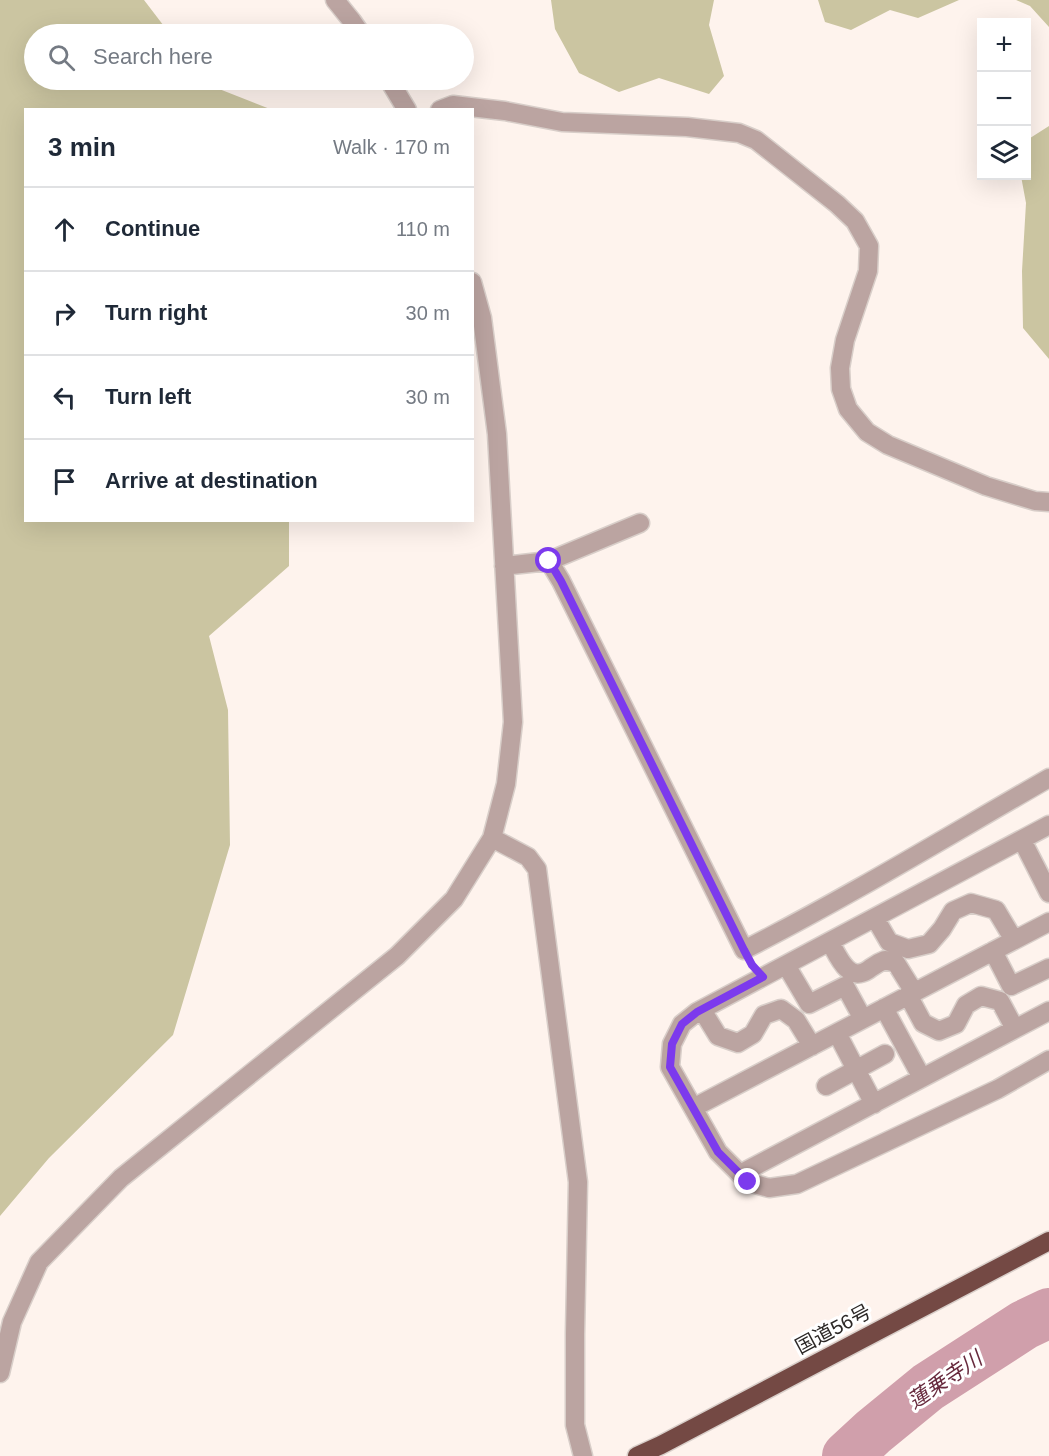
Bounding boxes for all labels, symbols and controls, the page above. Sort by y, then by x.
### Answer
map controls [977,18,1031,180]
button: + [977,18,1031,72]
search box [24,24,474,90]
icon: search [45,41,78,74]
text: Search here [93,44,213,69]
button: − [977,72,1031,126]
button: layers [977,126,1031,180]
text: 3 min [48,132,116,162]
text: Walk · 170 m [333,136,450,158]
icon: ahead [48,213,81,246]
text: Continue [105,216,200,241]
text: 110 m [396,218,450,240]
icon: right [48,297,81,330]
text: Turn right [105,300,207,325]
text: 30 m [406,302,450,324]
icon: left [48,381,81,414]
text: Turn left [105,384,191,409]
text: 30 m [406,386,450,408]
icon: arrive [48,465,81,498]
text: Arrive at destination [105,468,318,493]
route start [535,547,561,573]
route end [734,1168,760,1194]
street label: 国道56号 [792,1300,874,1358]
water label: 蓮乗寺川 [903,1345,988,1413]

